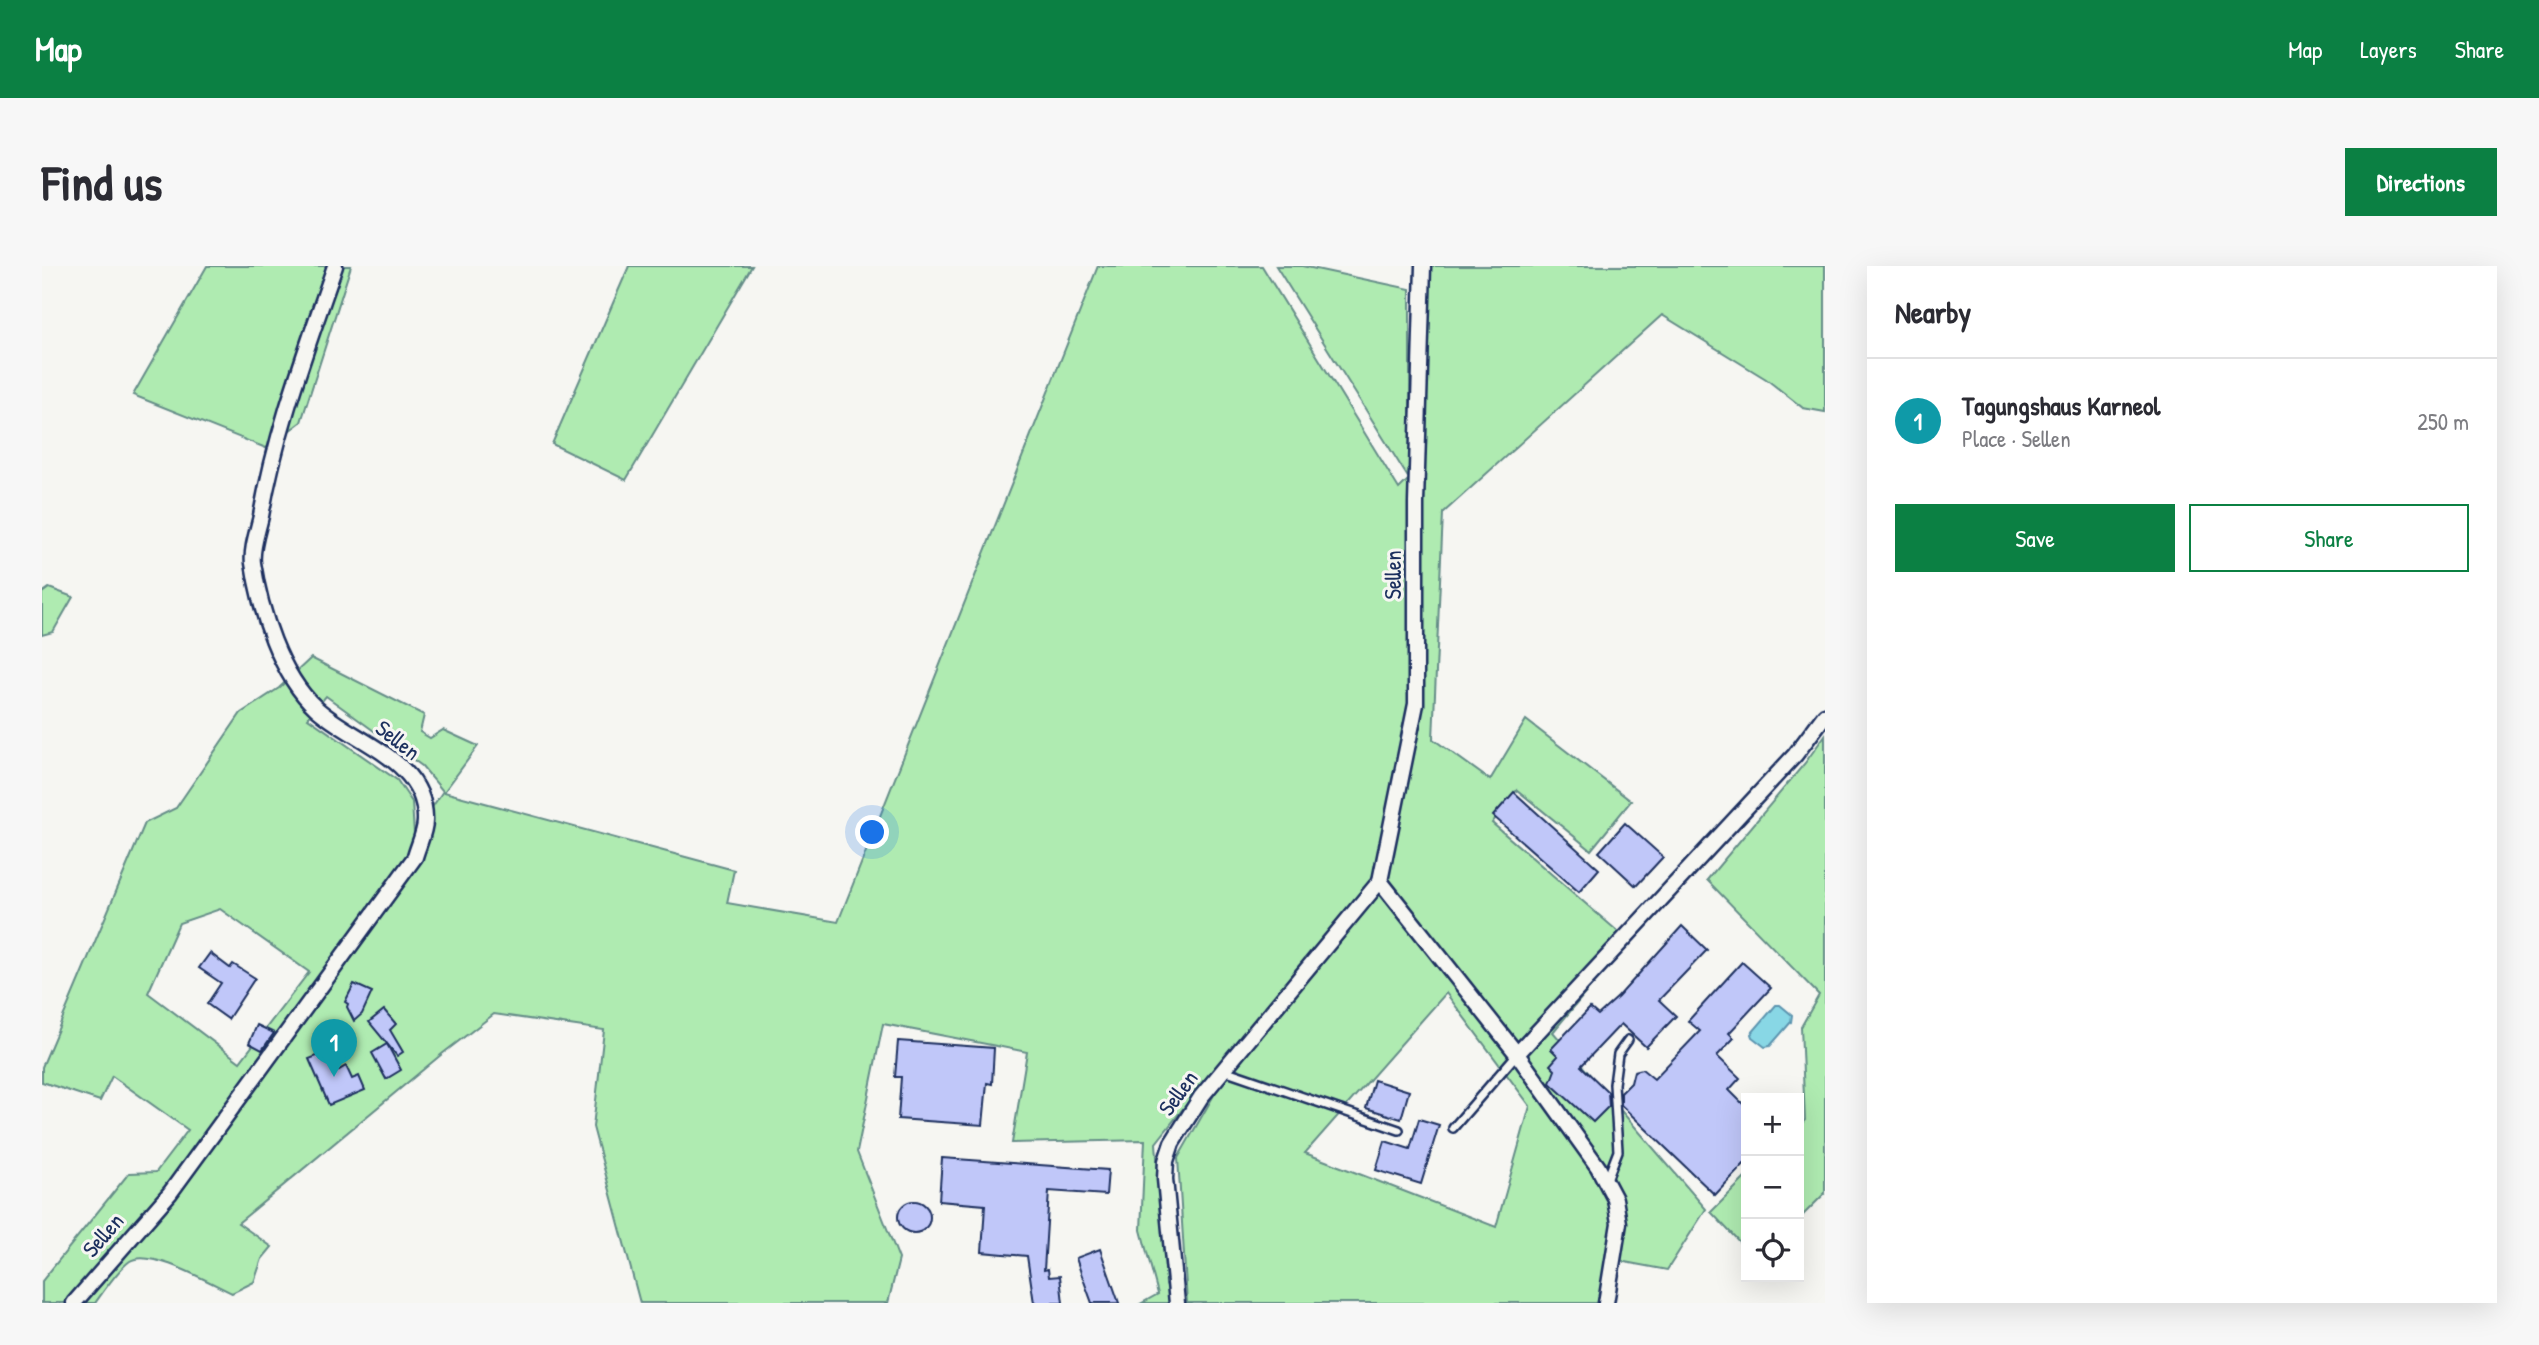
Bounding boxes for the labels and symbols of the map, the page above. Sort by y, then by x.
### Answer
street label: Sellen [1377,550,1408,600]
street label: Sellen [369,712,427,767]
your location [855,815,889,849]
pin: 1 [311,1019,357,1077]
street label: Sellen [1151,1064,1205,1122]
street label: Sellen [75,1206,130,1263]

